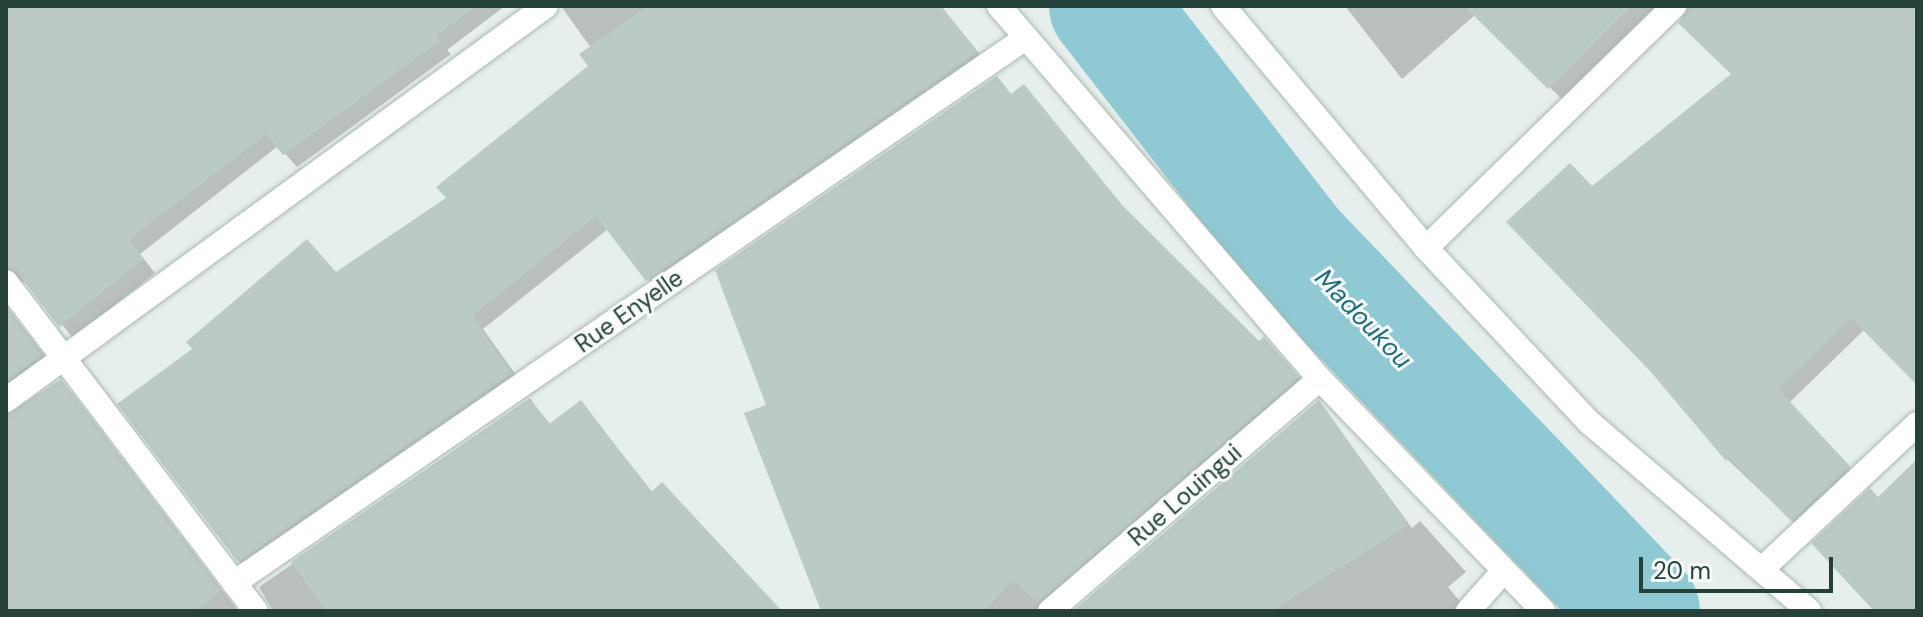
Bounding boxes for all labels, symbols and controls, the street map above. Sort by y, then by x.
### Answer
street label: Rue Enyelle [569,263,689,359]
water label: Madoukou [1308,263,1418,375]
street label: Rue Louingui [1122,438,1248,552]
scale bar [1643,541,1837,591]
text: 20 m [1653,555,1711,586]

